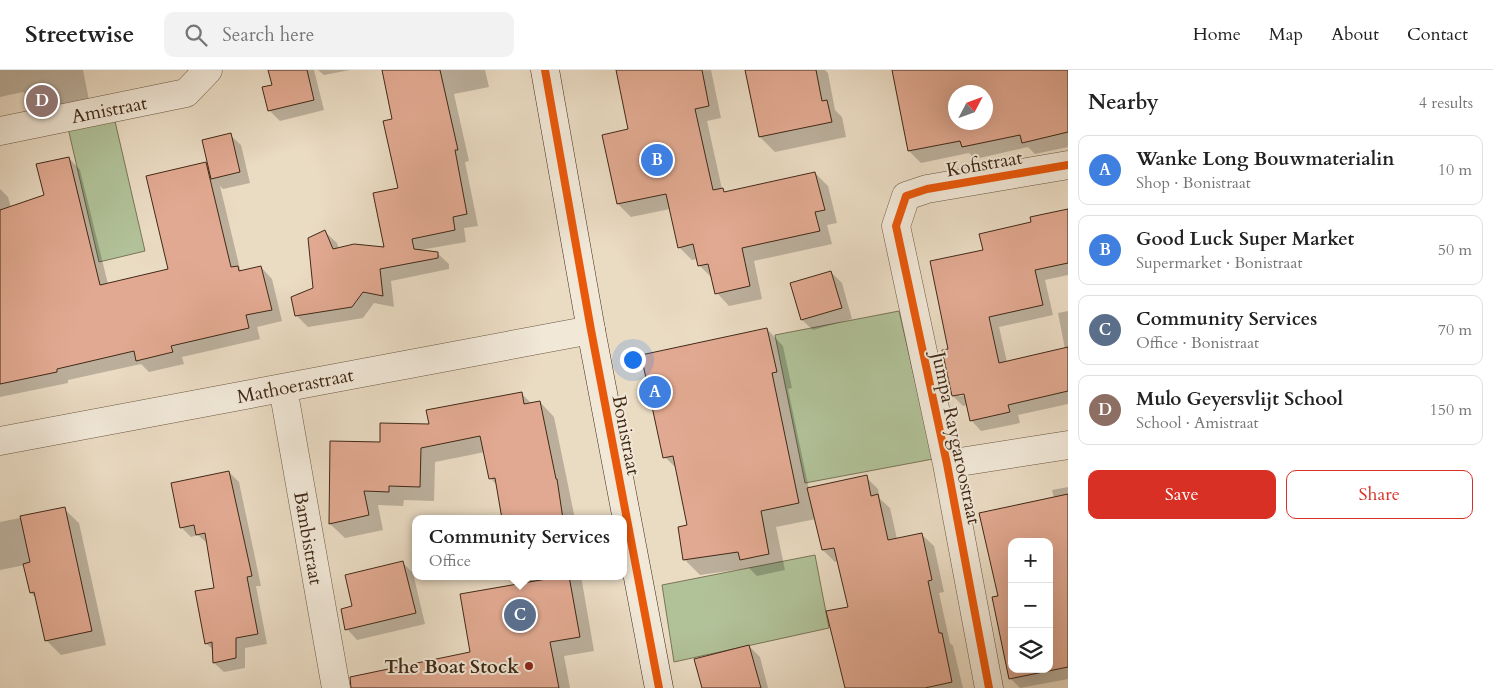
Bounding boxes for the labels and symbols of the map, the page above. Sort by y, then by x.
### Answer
pin: D [26,82,58,120]
north arrow [948,85,993,130]
street label: Amistraat [69,90,149,130]
pin: B [641,141,673,179]
street label: Kofistraat [944,145,1024,183]
your location [620,347,646,373]
street label: Jumpa Raygaroostraat [924,347,987,527]
street label: Mathoerastraat [235,362,356,410]
pin: A [639,373,671,411]
street label: Bonistraat [606,393,647,477]
street label: Bambistraat [287,489,329,587]
pin: C [504,596,536,634]
place label: The Boat Stock [384,654,519,680]
marker: The Boat Stock [523,660,535,672]

